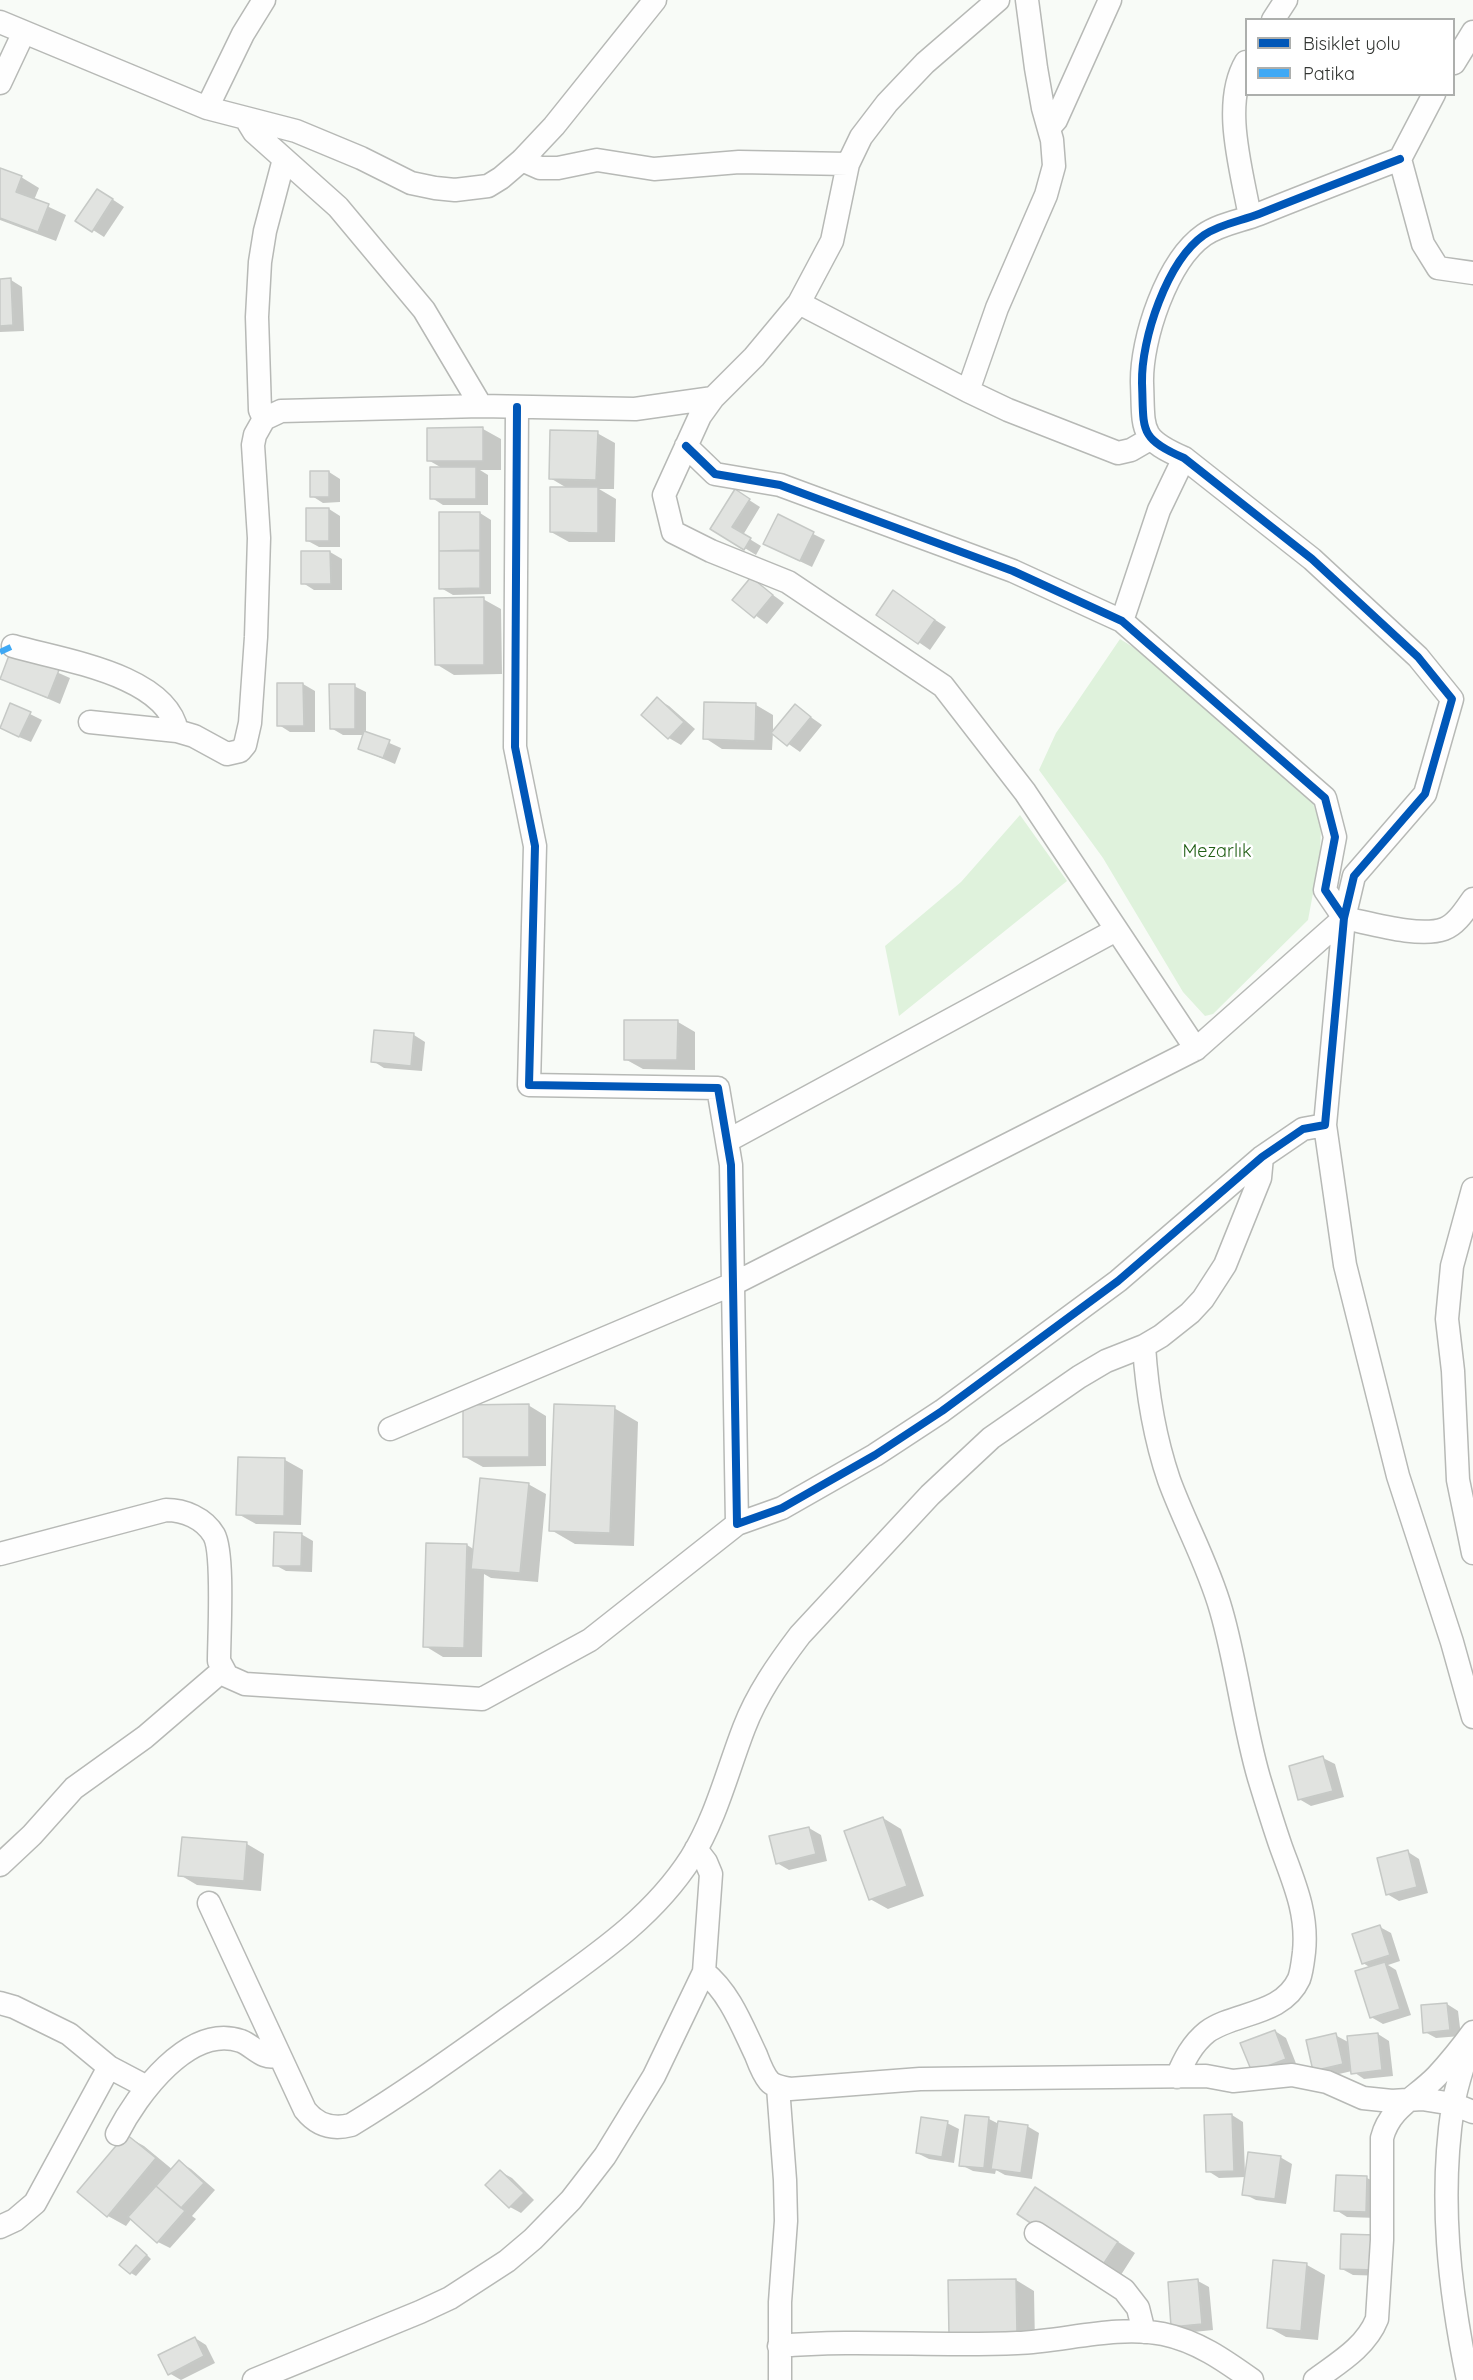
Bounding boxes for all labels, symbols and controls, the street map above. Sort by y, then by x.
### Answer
legend [1245,18,1455,96]
text: Bisiklet yolu [1303,32,1401,55]
text: Patika [1303,62,1355,85]
park label: Mezarlık [1182,841,1252,863]

